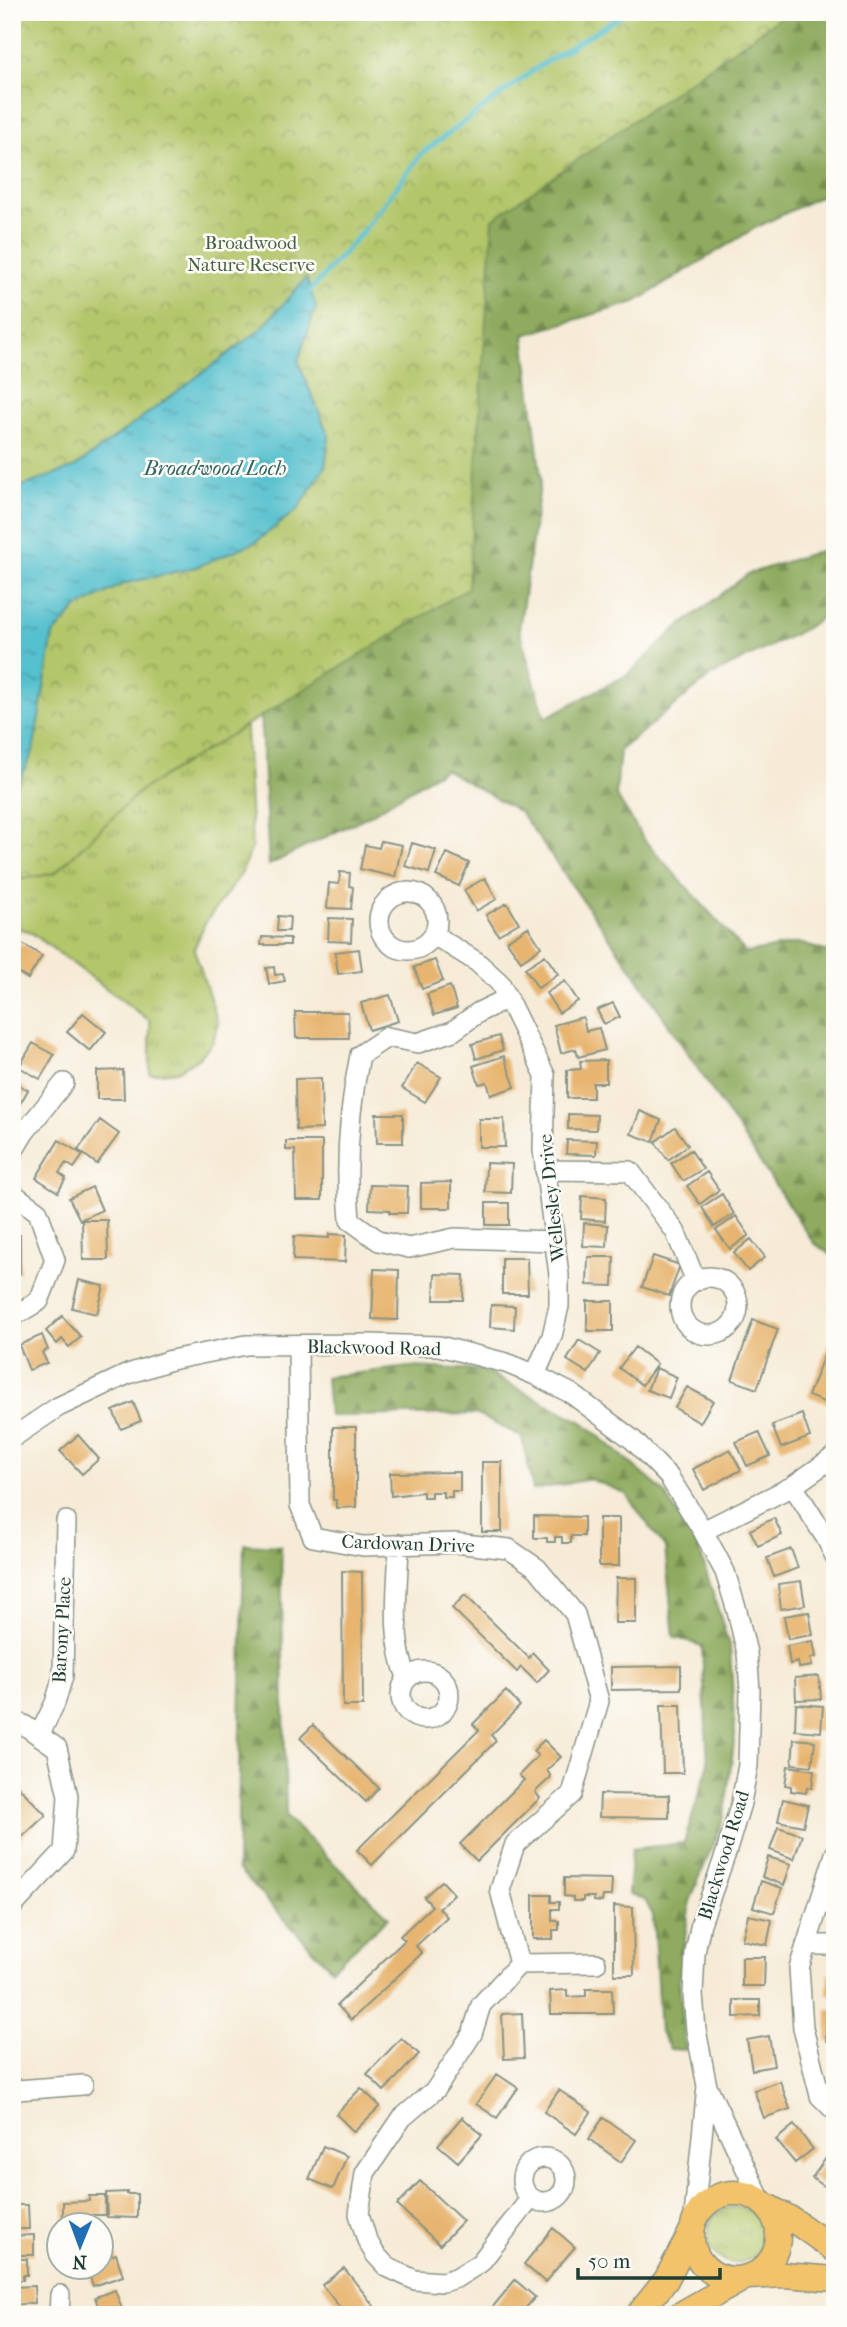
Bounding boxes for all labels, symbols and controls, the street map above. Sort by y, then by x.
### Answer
park label: Broadwood Nature Reserve [187,232,315,276]
water label: Broadwood Loch [143,456,287,480]
street label: Wellesley Drive [534,1133,570,1264]
street label: Blackwood Road [307,1336,442,1360]
street label: Cardowan Drive [341,1531,475,1557]
street label: Barony Place [48,1576,76,1684]
street label: Blackwood Road [694,1787,754,1923]
north arrow [46,2212,116,2282]
scale bar [578,2236,719,2280]
text: 50 m [588,2249,631,2273]
text: N [72,2251,87,2273]

